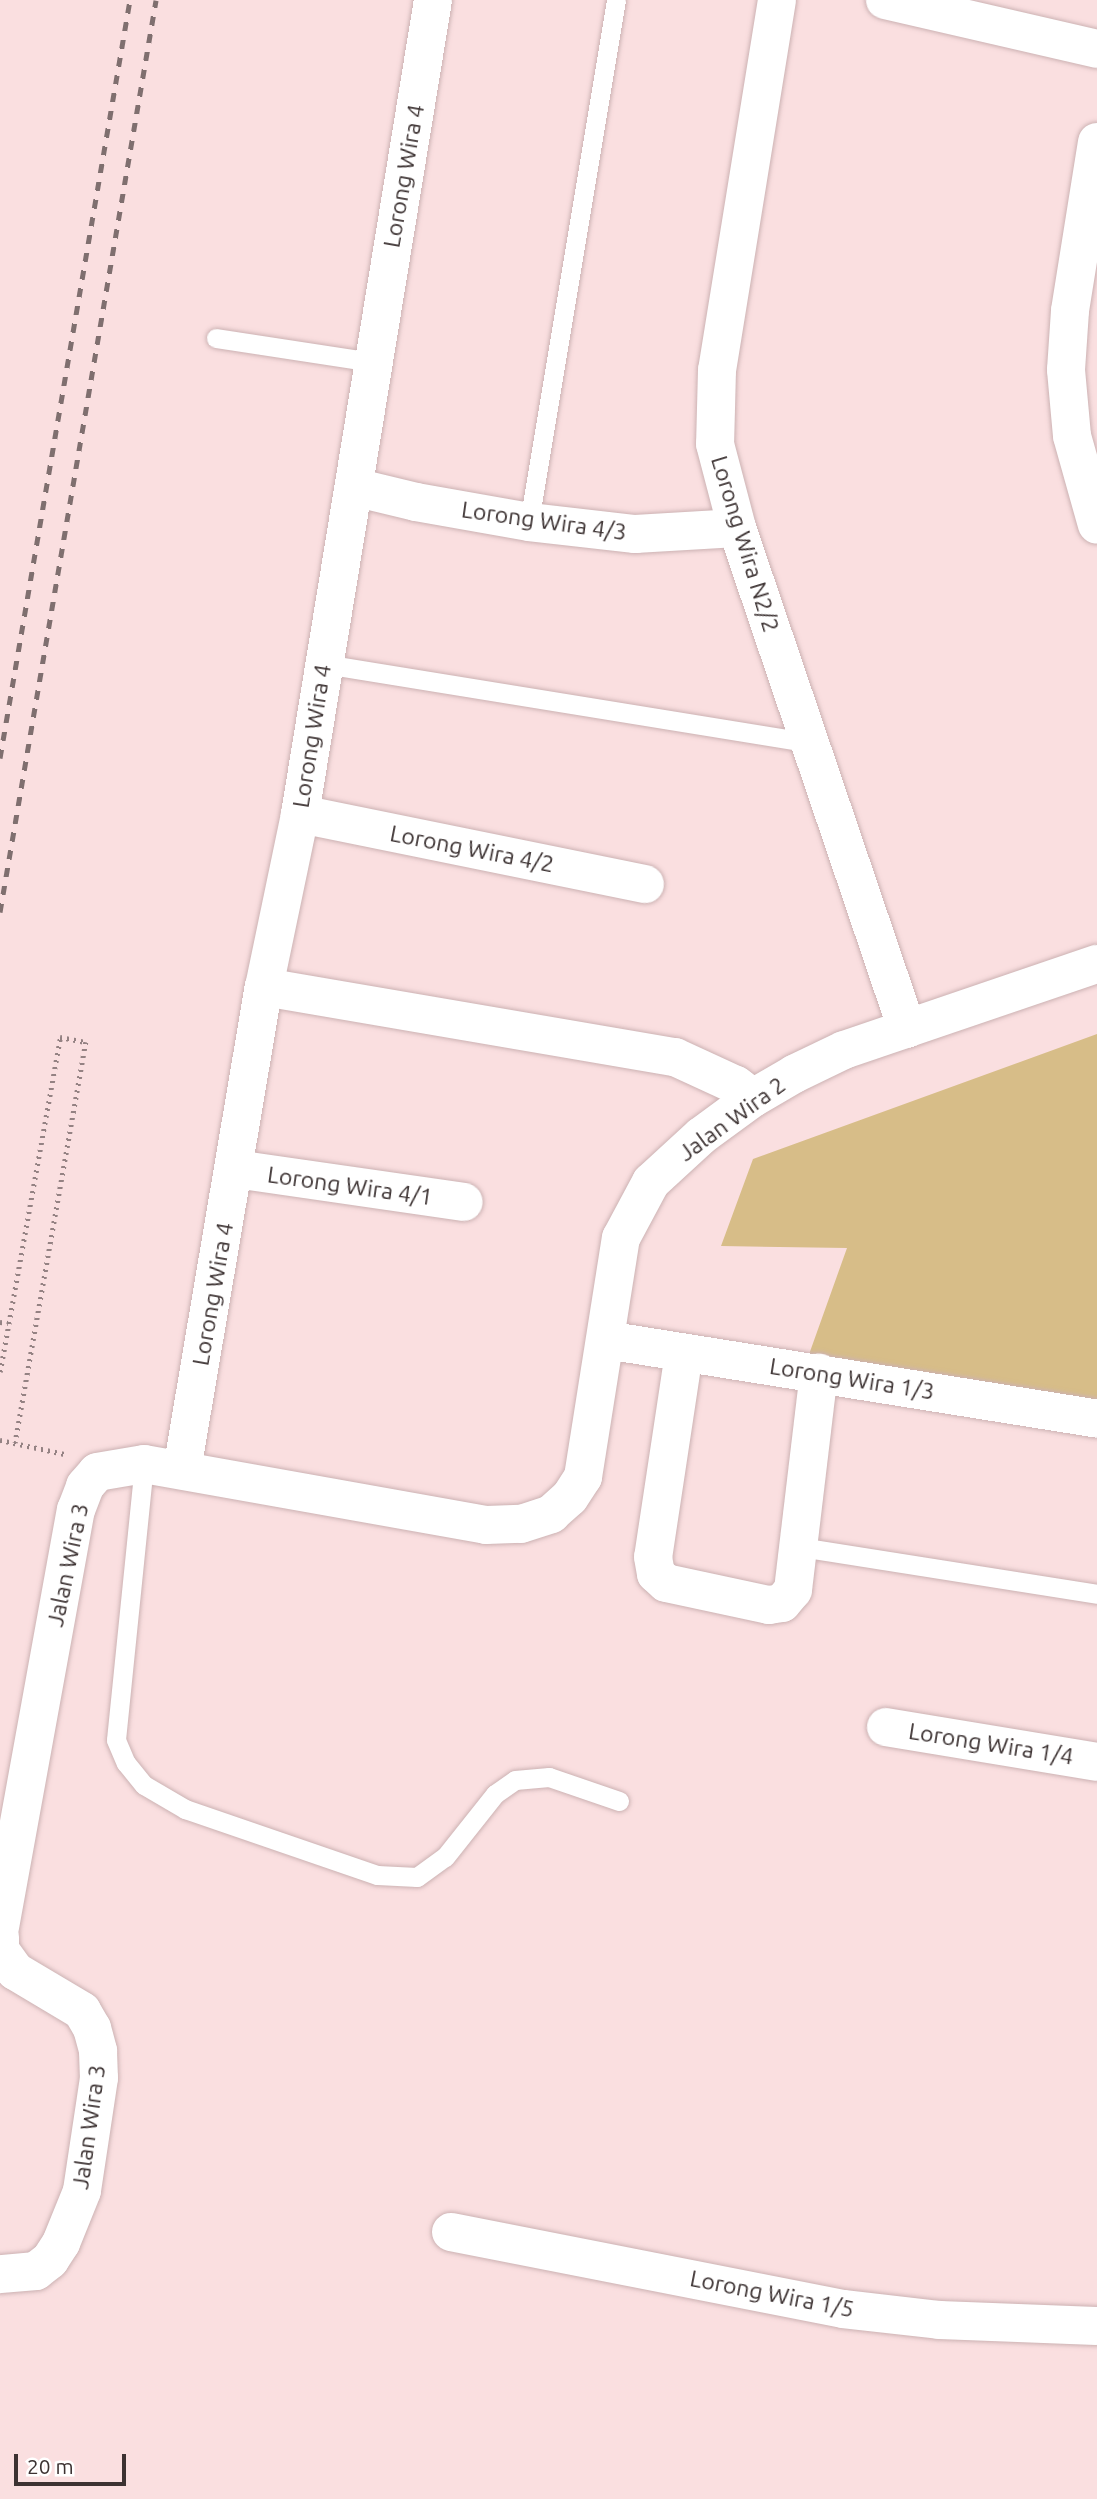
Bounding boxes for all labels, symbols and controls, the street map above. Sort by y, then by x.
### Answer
street label: Lorong Wira 4 [378,102,430,250]
street label: Lorong Wira N2/2 [705,453,785,635]
street label: Lorong Wira 4/3 [460,496,628,546]
street label: Lorong Wira 4 [287,662,337,810]
street label: Lorong Wira 4/2 [388,820,556,878]
street label: Jalan Wira 2 [673,1071,791,1167]
street label: Lorong Wira 4/1 [266,1161,434,1211]
street label: Lorong Wira 4 [187,1220,239,1368]
street label: Lorong Wira 1/3 [768,1352,936,1406]
street label: Jalan Wira 3 [41,1501,95,1629]
street label: Lorong Wira 1/4 [907,1717,1075,1771]
street label: Jalan Wira 3 [67,2063,111,2191]
street label: Lorong Wira 1/5 [688,2265,856,2323]
scale bar [18,2440,130,2484]
text: 20 m [27,2454,74,2478]

